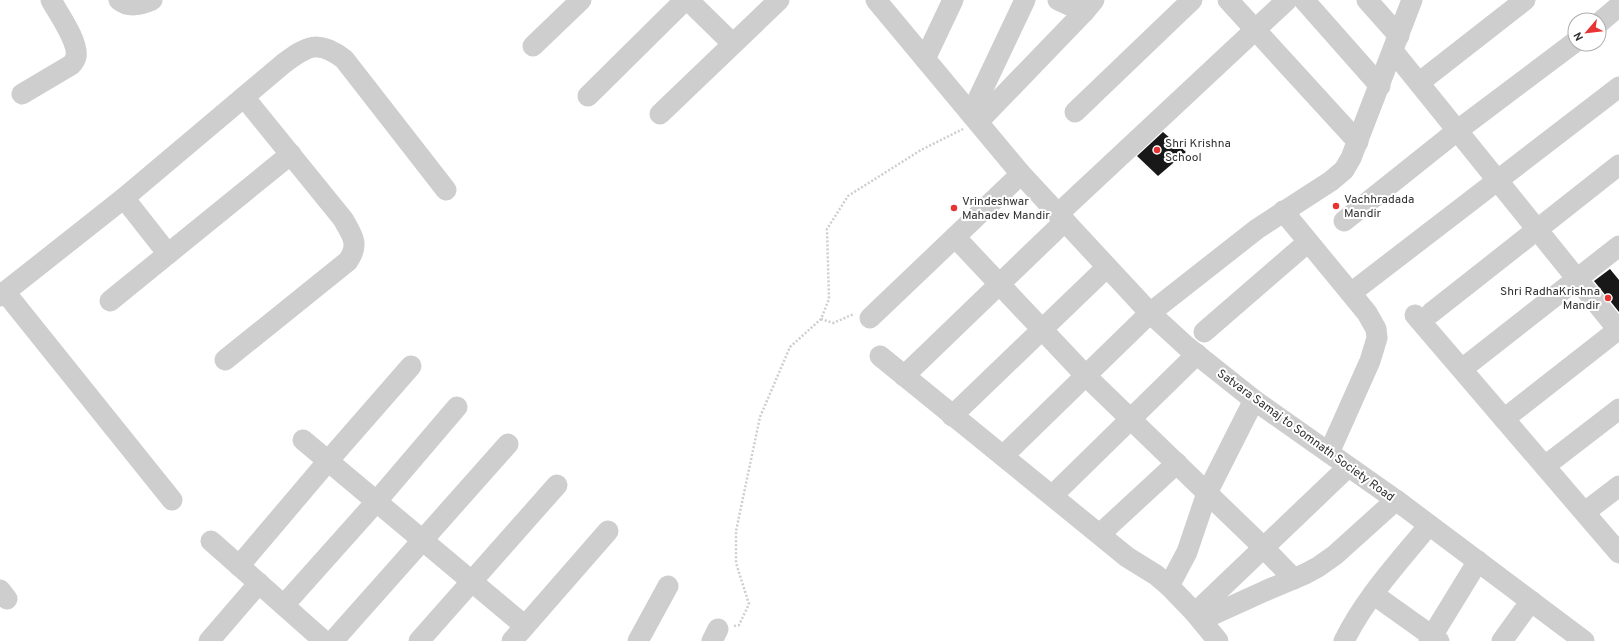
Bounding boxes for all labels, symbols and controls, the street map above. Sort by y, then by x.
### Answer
north arrow [1567,12,1607,52]
text: N [1571,29,1587,43]
place label: Shri Krishna School [1165,136,1231,166]
marker: Shri Krishna School [1152,145,1162,155]
place label: Vachhradada Mandir [1344,192,1414,222]
place label: Vrindeshwar Mahadev Mandir [962,194,1050,224]
marker: Vachhradada Mandir [1331,201,1341,211]
marker: Vrindeshwar Mahadev Mandir [949,203,959,213]
place label: Shri RadhaKrishna Mandir [1500,284,1600,314]
marker: Shri RadhaKrishna Mandir [1603,293,1613,303]
street label: Satvara Samaj to Somnath Society Road [1214,366,1397,506]

